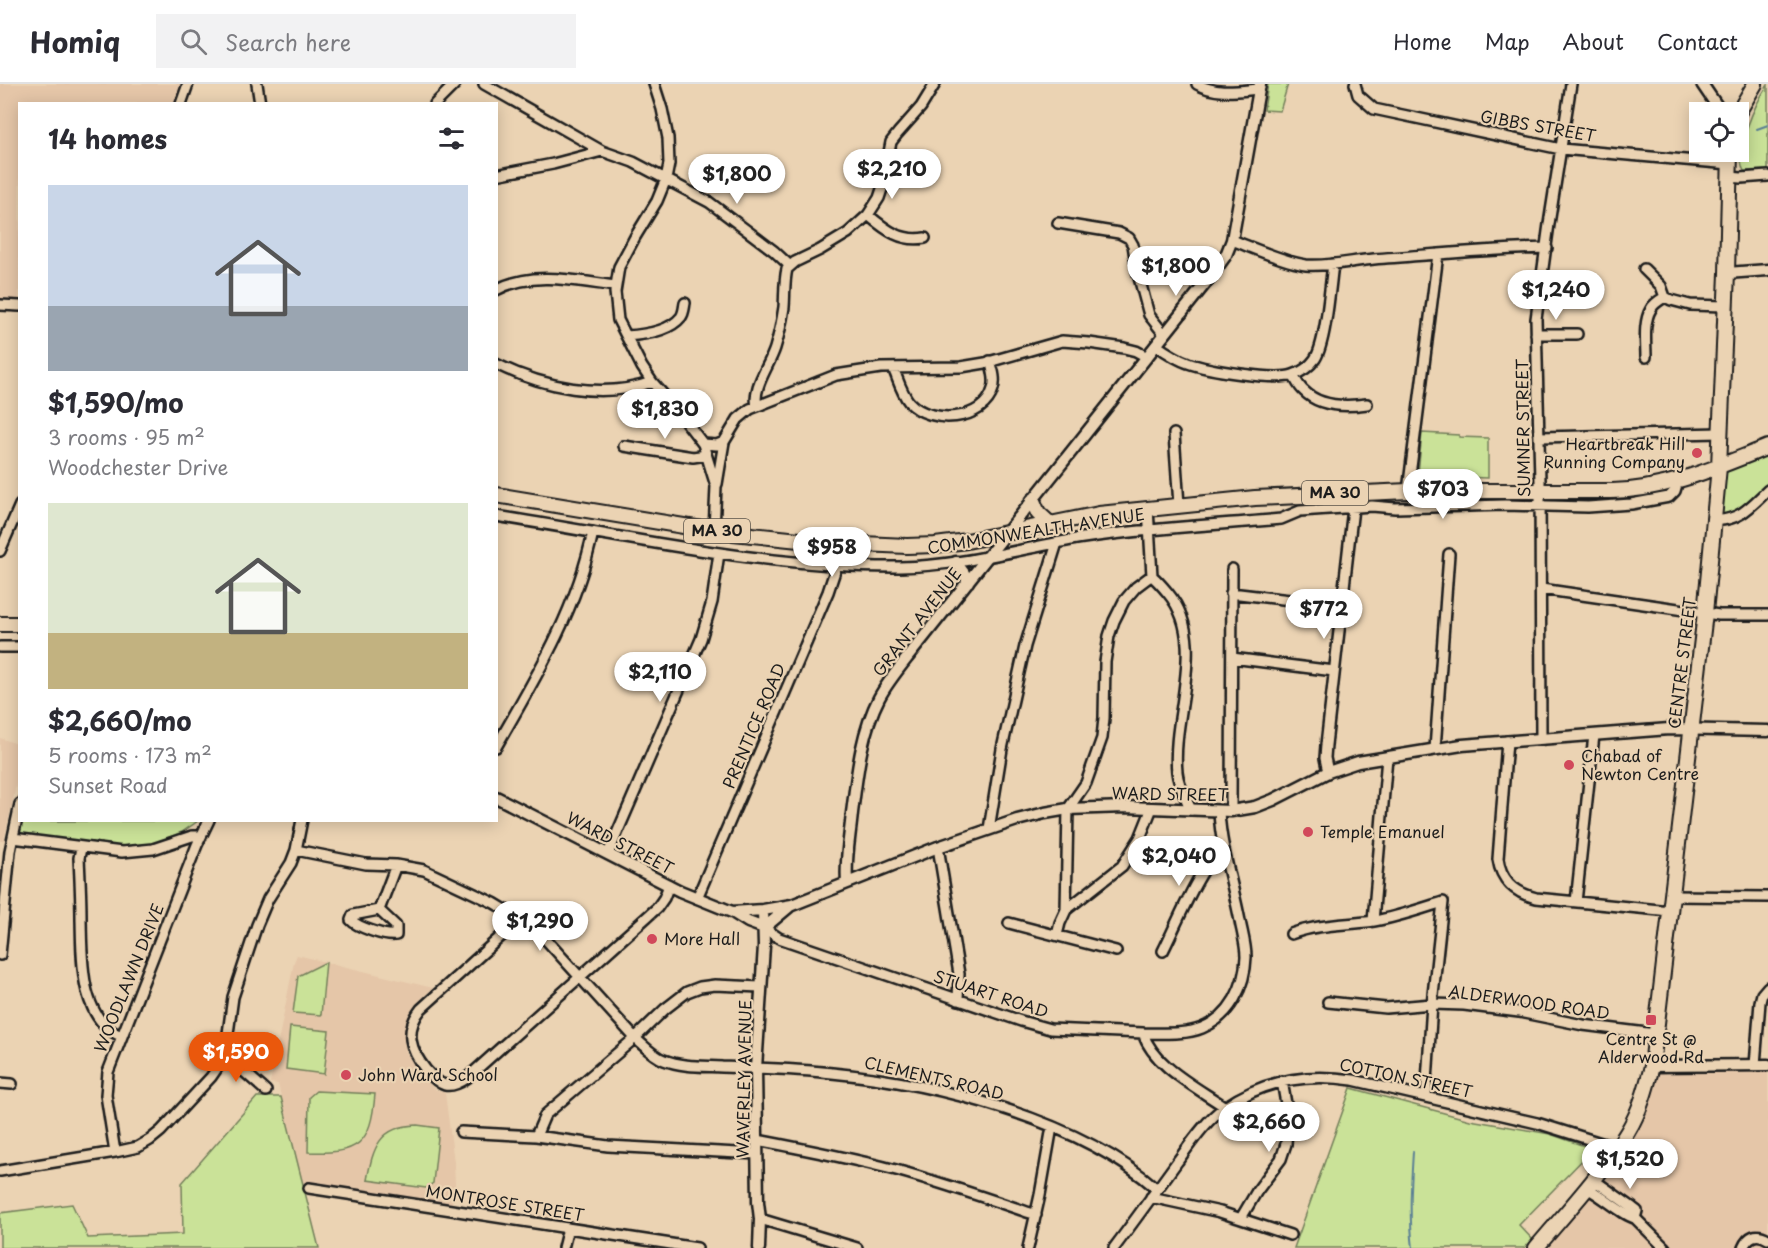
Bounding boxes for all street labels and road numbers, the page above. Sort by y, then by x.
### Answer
street label: GIBBS STREET [1479,103,1598,147]
street label: SUMNER STREET [1509,359,1535,497]
road number: MA 30 [1302,481,1368,505]
street label: COMMONWEALTH AVENUE [925,501,1146,559]
road number: MA 30 [684,519,750,543]
street label: GRANT AVENUE [866,562,966,681]
street label: CENTRE STREET [1661,596,1701,730]
street label: PRENTICE ROAD [716,659,790,792]
street label: WARD STREET [1111,780,1229,806]
street label: WARD STREET [563,805,678,879]
street label: WOODLAWN DRIVE [87,900,169,1056]
street label: STUART ROAD [931,963,1052,1023]
street label: ALDERWOOD ROAD [1447,978,1611,1024]
street label: WAVERLEY AVENUE [730,1000,756,1158]
street label: CLEMENTS ROAD [862,1049,1006,1105]
street label: COTTON STREET [1337,1051,1475,1103]
street label: MONTROSE STREET [424,1178,586,1226]

